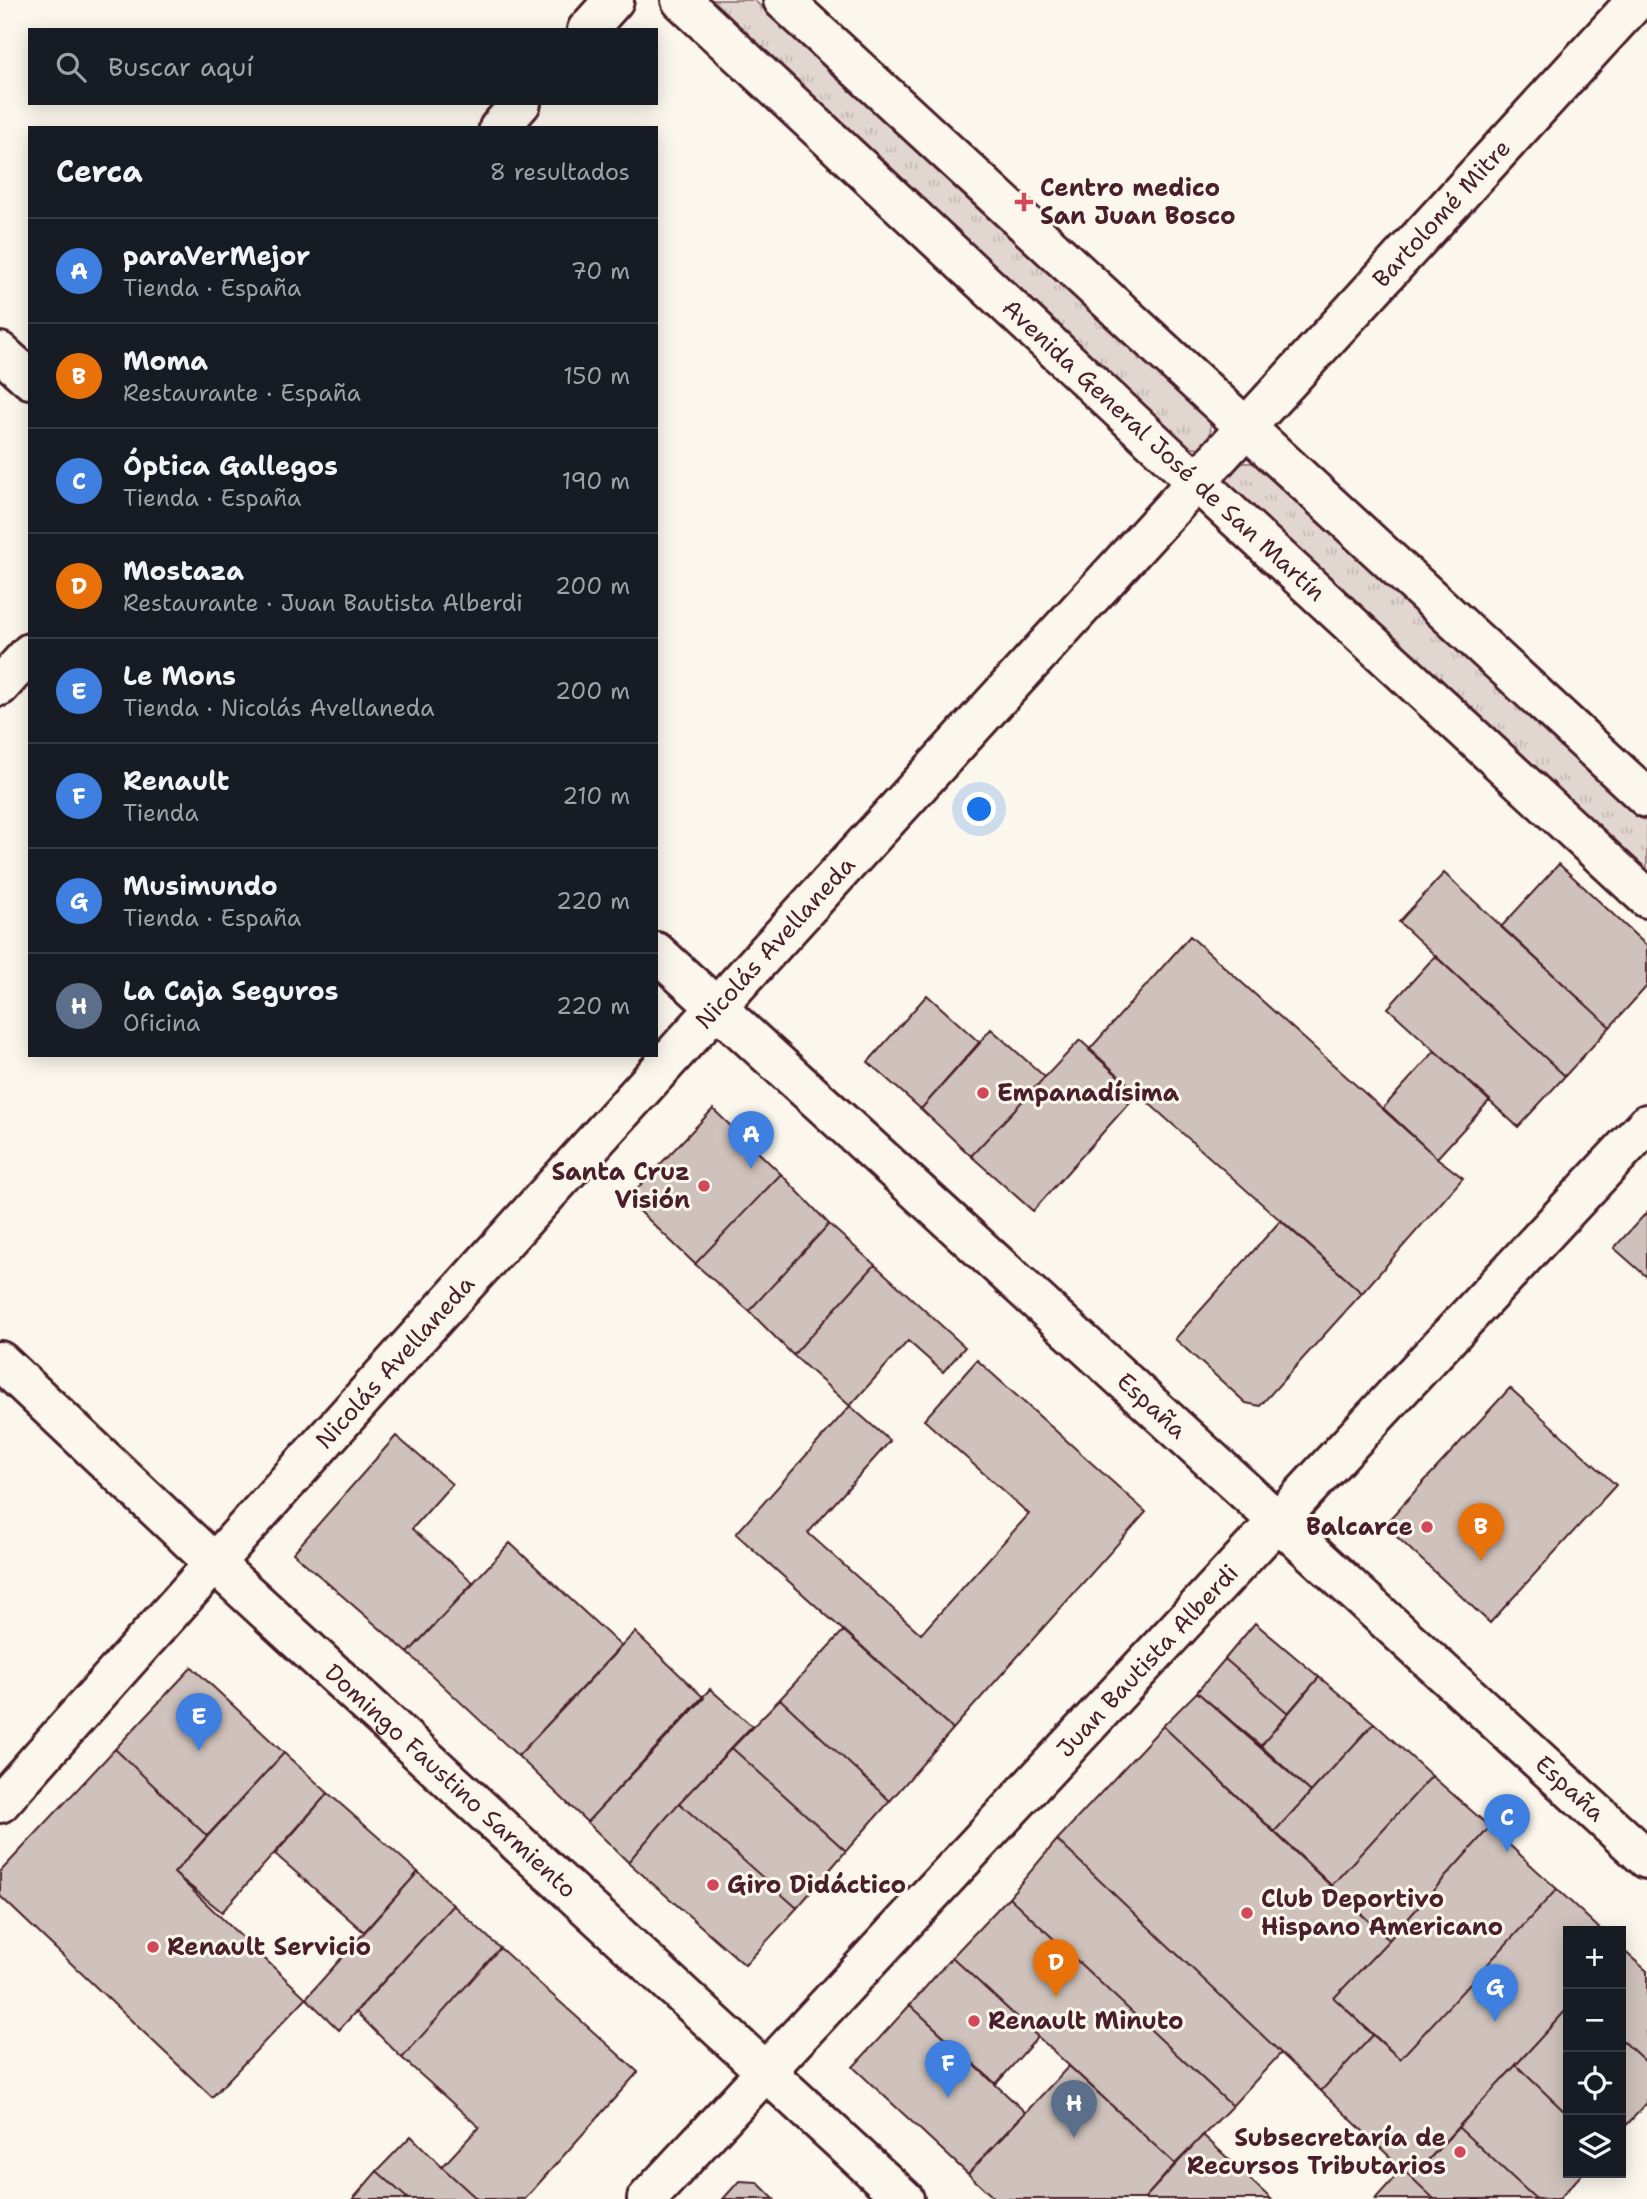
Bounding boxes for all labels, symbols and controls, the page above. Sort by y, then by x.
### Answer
search box [28,28,658,105]
icon: search [52,48,90,86]
text: Buscar aquí [108,49,254,84]
street label: Bartolomé Mitre [1366,132,1518,294]
text: Cerca [56,151,143,192]
text: 8 resultados [490,157,630,187]
place label: Centro medico San Juan Bosco [1040,172,1236,232]
marker: Centro medico San Juan Bosco [1014,192,1034,212]
text: paraVerMejor [123,238,310,273]
text: A [70,256,88,286]
text: 70 m [571,256,630,286]
text: Tienda · España [123,273,301,303]
street label: Avenida General José de San Martín [995,292,1332,608]
text: Moma [123,343,208,378]
text: B [72,361,86,391]
text: 150 m [563,361,630,391]
text: Restaurante · España [123,378,361,408]
text: Óptica Gallegos [123,448,338,483]
text: C [72,466,86,496]
text: 190 m [562,466,630,496]
text: Tienda · España [123,483,301,513]
text: Mostaza [123,553,244,588]
text: D [71,571,87,601]
text: 200 m [555,571,630,601]
text: Restaurante · Juan Bautista Alberdi [123,588,523,618]
text: Le Mons [123,658,236,693]
text: E [71,676,87,706]
text: 200 m [555,676,630,706]
text: Tienda · Nicolás Avellaneda [123,693,435,723]
text: Renault [123,763,229,798]
text: F [72,781,86,811]
text: 210 m [562,781,630,811]
your location [962,792,996,826]
text: Tienda [123,798,199,828]
street label: Nicolás Avellaneda [688,849,862,1036]
text: Musimundo [123,868,278,903]
text: G [70,886,88,916]
text: 220 m [556,886,630,916]
text: Tienda · España [123,903,301,933]
text: La Caja Seguros [123,973,339,1008]
text: H [71,991,87,1021]
text: 220 m [556,991,630,1021]
text: Oficina [123,1008,200,1038]
place label: Empanadísima [997,1077,1180,1109]
marker: Empanadísima [975,1085,991,1101]
pin: A [728,1111,774,1169]
place label: Santa Cruz Visión [552,1156,690,1216]
marker: Santa Cruz Visión [696,1178,712,1194]
street label: Nicolás Avellaneda [308,1269,482,1456]
street label: España [1110,1366,1194,1446]
pin: B [1458,1503,1504,1561]
place label: Balcarce [1306,1511,1413,1543]
marker: Balcarce [1419,1519,1435,1535]
street label: Juan Bautista Alberdi [1050,1557,1245,1764]
street label: Domingo Faustino Sarmiento [318,1657,583,1905]
pin: E [176,1693,222,1751]
street label: España [1528,1748,1612,1829]
pin: C [1484,1794,1530,1852]
place label: Giro Didáctico [727,1869,906,1901]
marker: Giro Didáctico [705,1877,721,1893]
place label: Club Deportivo Hispano Americano [1261,1883,1503,1943]
marker: Club Deportivo Hispano Americano [1239,1905,1255,1921]
map controls [1563,1926,1626,2178]
button: + [1563,1926,1626,1989]
place label: Renault Servicio [167,1931,371,1963]
marker: Renault Servicio [145,1939,161,1955]
pin: D [1033,1939,1079,1997]
pin: G [1472,1964,1518,2022]
button: − [1563,1989,1626,2052]
place label: Renault Minuto [988,2005,1184,2037]
marker: Renault Minuto [966,2013,982,2029]
pin: F [925,2040,971,2098]
button: locate [1563,2052,1626,2115]
pin: H [1051,2080,1097,2138]
button: layers [1563,2115,1626,2178]
place label: Subsecretaría de Recursos Tributarios [1187,2122,1446,2182]
marker: Subsecretaría de Recursos Tributarios [1452,2144,1468,2160]

